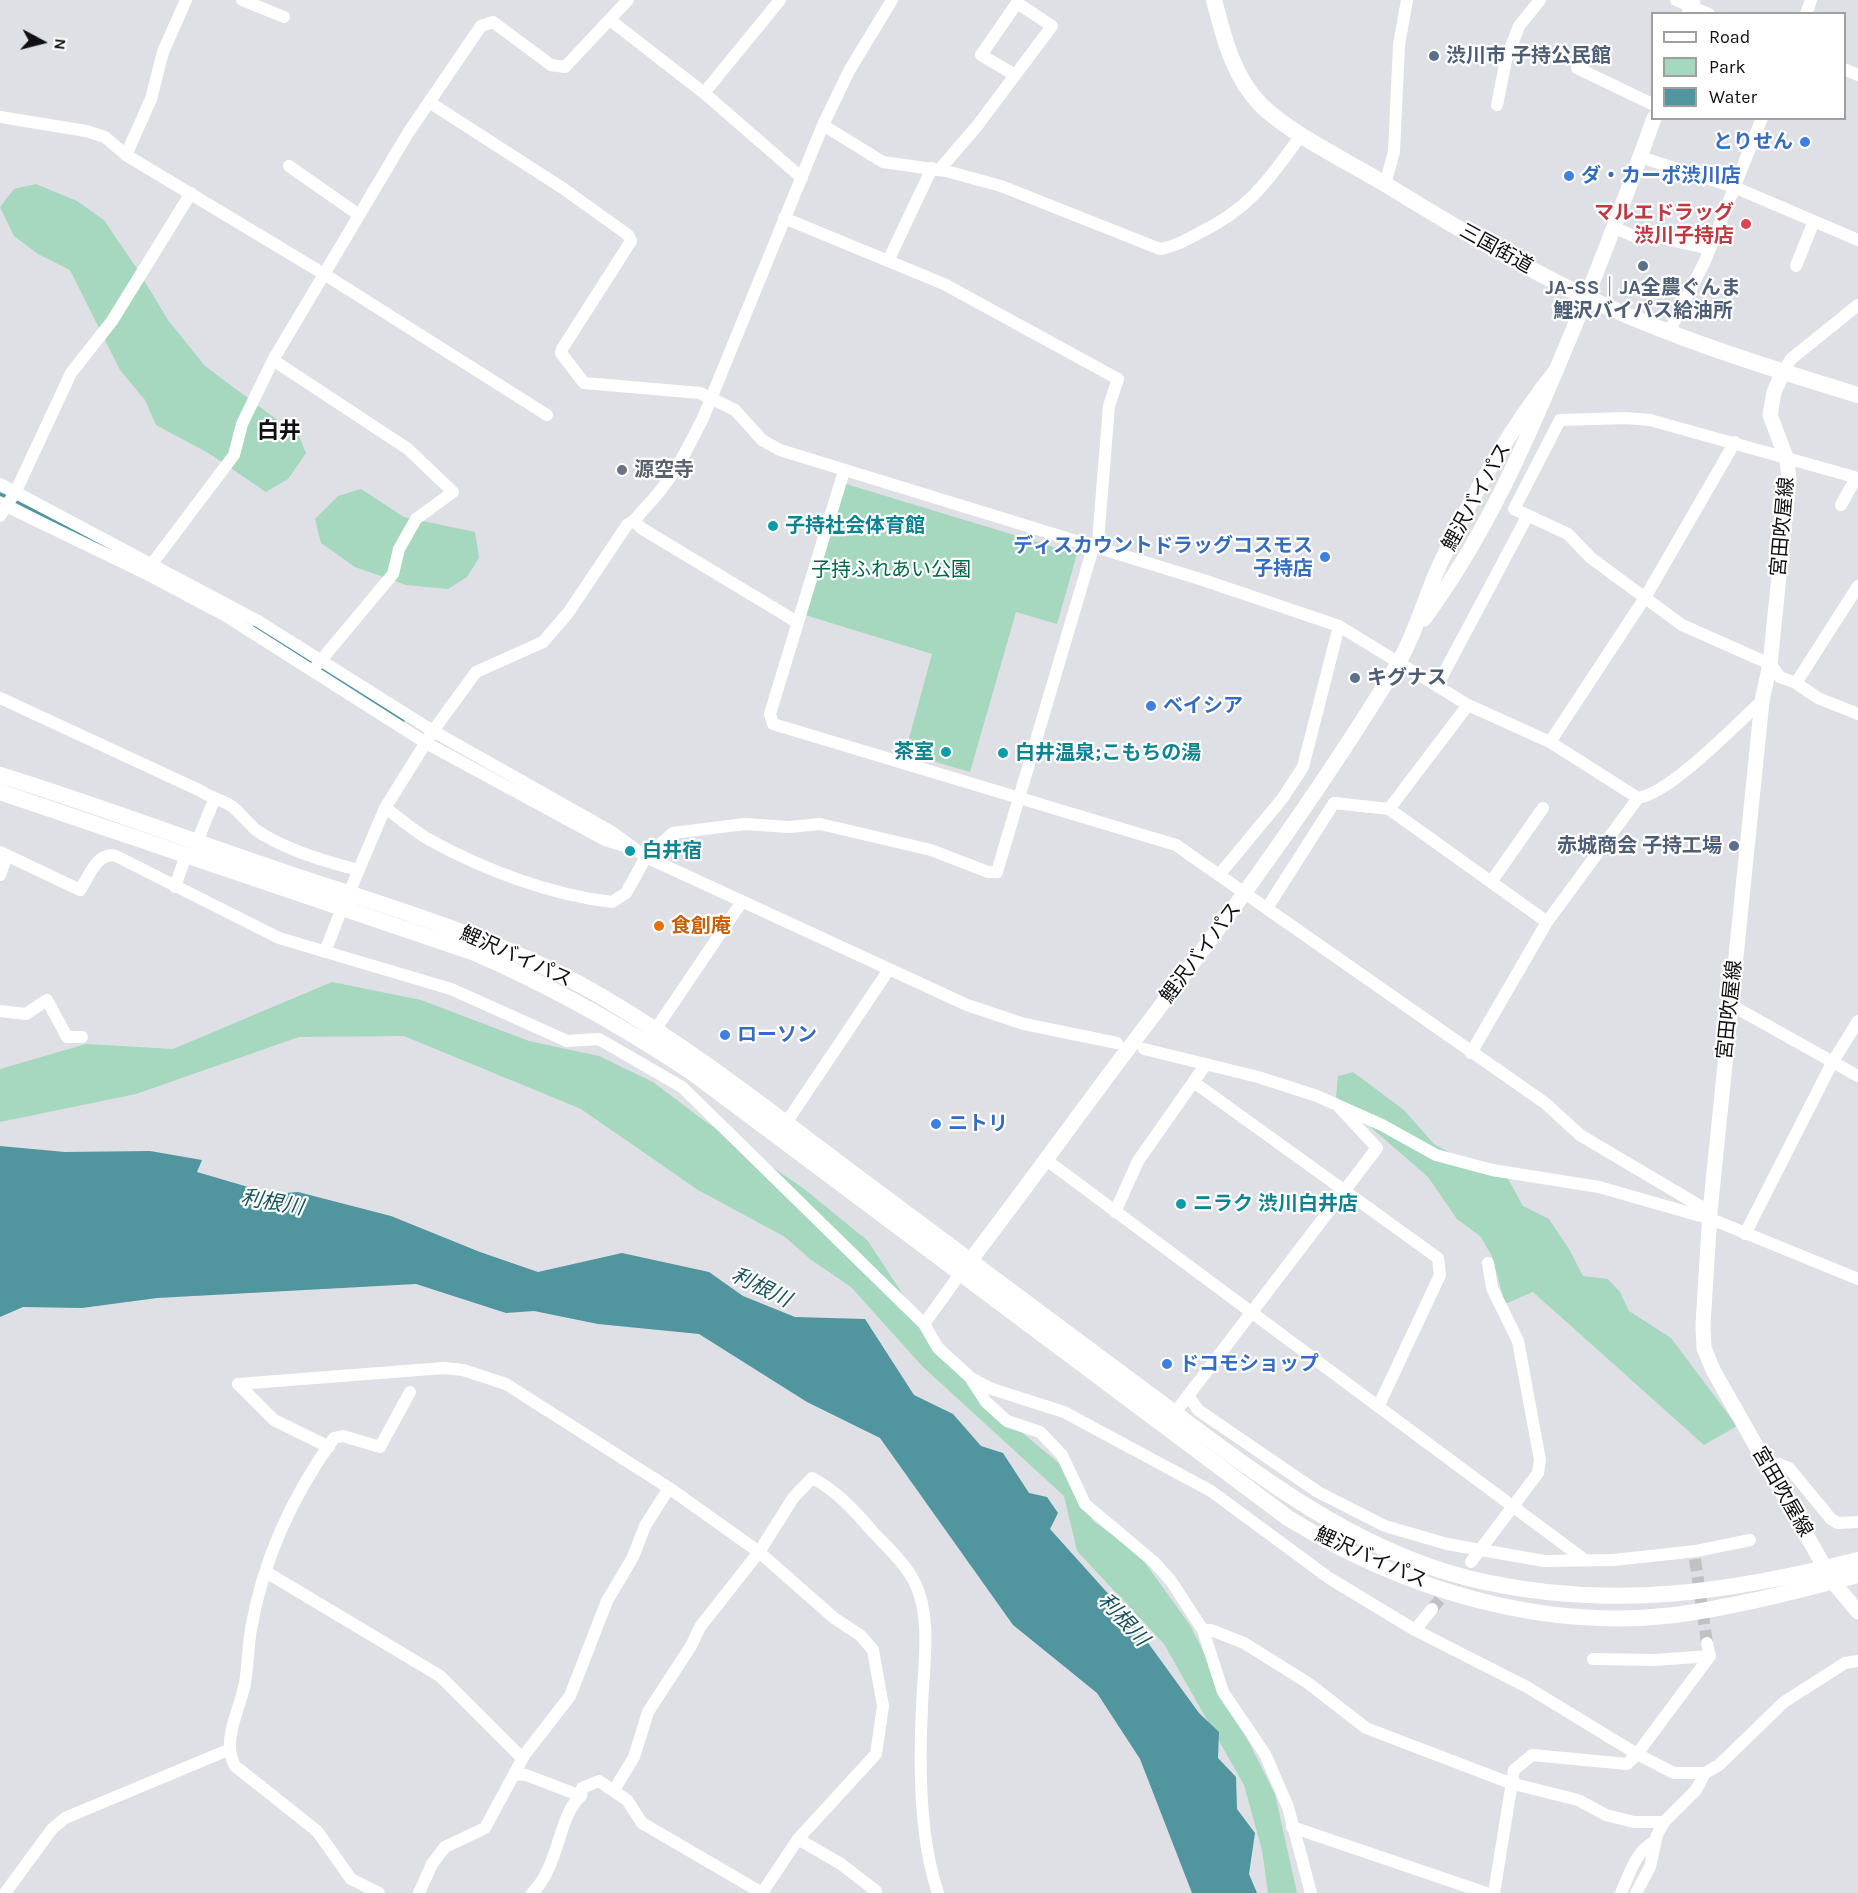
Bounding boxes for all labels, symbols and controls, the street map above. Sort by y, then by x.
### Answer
north arrow [12,12,72,72]
legend [1651,12,1846,120]
text: Road [1709,26,1750,48]
text: N [50,37,70,51]
place label: 渋川市 子持公民館 [1446,44,1611,68]
marker: 渋川市 子持公民館 [1427,49,1441,63]
text: Park [1709,56,1746,78]
text: Water [1709,86,1757,108]
place label: とりせん [1713,130,1793,154]
marker: とりせん [1798,135,1812,149]
place label: ダ・カーポ渋川店 [1581,164,1741,188]
marker: ダ・カーポ渋川店 [1562,169,1576,183]
place label: マルエドラッグ 渋川子持店 [1594,201,1734,248]
marker: マルエドラッグ 渋川子持店 [1739,217,1753,231]
street label: 三国街道 [1455,219,1537,279]
marker: JA-SS｜JA全農ぐんま 鯉沢バイパス給油所 [1636,259,1650,273]
place label: JA-SS｜JA全農ぐんま 鯉沢バイパス給油所 [1545,276,1741,323]
district label: 白井 [257,419,301,445]
street label: 鯉沢バイパス [1437,439,1517,555]
place label: 源空寺 [634,458,694,482]
marker: 源空寺 [615,463,629,477]
street label: 宮田吹屋線 [1767,476,1799,578]
place label: 子持社会体育館 [785,514,925,538]
marker: 子持社会体育館 [766,519,780,533]
place label: ディスカウントドラッグコスモス 子持店 [1013,534,1313,581]
marker: ディスカウントドラッグコスモス 子持店 [1318,550,1332,564]
park label: 子持ふれあい公園 [811,558,971,582]
place label: キグナス [1367,666,1447,690]
marker: キグナス [1348,671,1362,685]
place label: ベイシア [1163,694,1243,718]
marker: ベイシア [1144,699,1158,713]
place label: 茶室 [894,740,934,764]
place label: 白井温泉;こもちの湯 [1015,741,1201,765]
marker: 茶室 [939,745,953,759]
marker: 白井温泉;こもちの湯 [996,746,1010,760]
place label: 赤城商会 子持工場 [1557,834,1722,858]
place label: 白井宿 [642,839,702,863]
marker: 赤城商会 子持工場 [1727,839,1741,853]
marker: 白井宿 [623,844,637,858]
street label: 鯉沢バイパス [1155,898,1247,1008]
place label: 食創庵 [671,914,731,938]
marker: 食創庵 [652,919,666,933]
street label: 鯉沢バイパス [456,922,576,992]
street label: 宮田吹屋線 [1713,959,1747,1061]
place label: ローソン [737,1023,817,1047]
marker: ローソン [718,1028,732,1042]
place label: ニトリ [948,1112,1008,1136]
marker: ニトリ [929,1117,943,1131]
water label: 利根川 [239,1185,305,1221]
place label: ニラク 渋川白井店 [1193,1192,1358,1216]
marker: ニラク 渋川白井店 [1174,1197,1188,1211]
water label: 利根川 [727,1263,795,1313]
place label: ドコモショップ [1179,1352,1319,1376]
marker: ドコモショップ [1160,1357,1174,1371]
street label: 宮田吹屋線 [1747,1443,1817,1541]
street label: 鯉沢バイパス [1311,1523,1431,1593]
water label: 利根川 [1092,1588,1154,1652]

